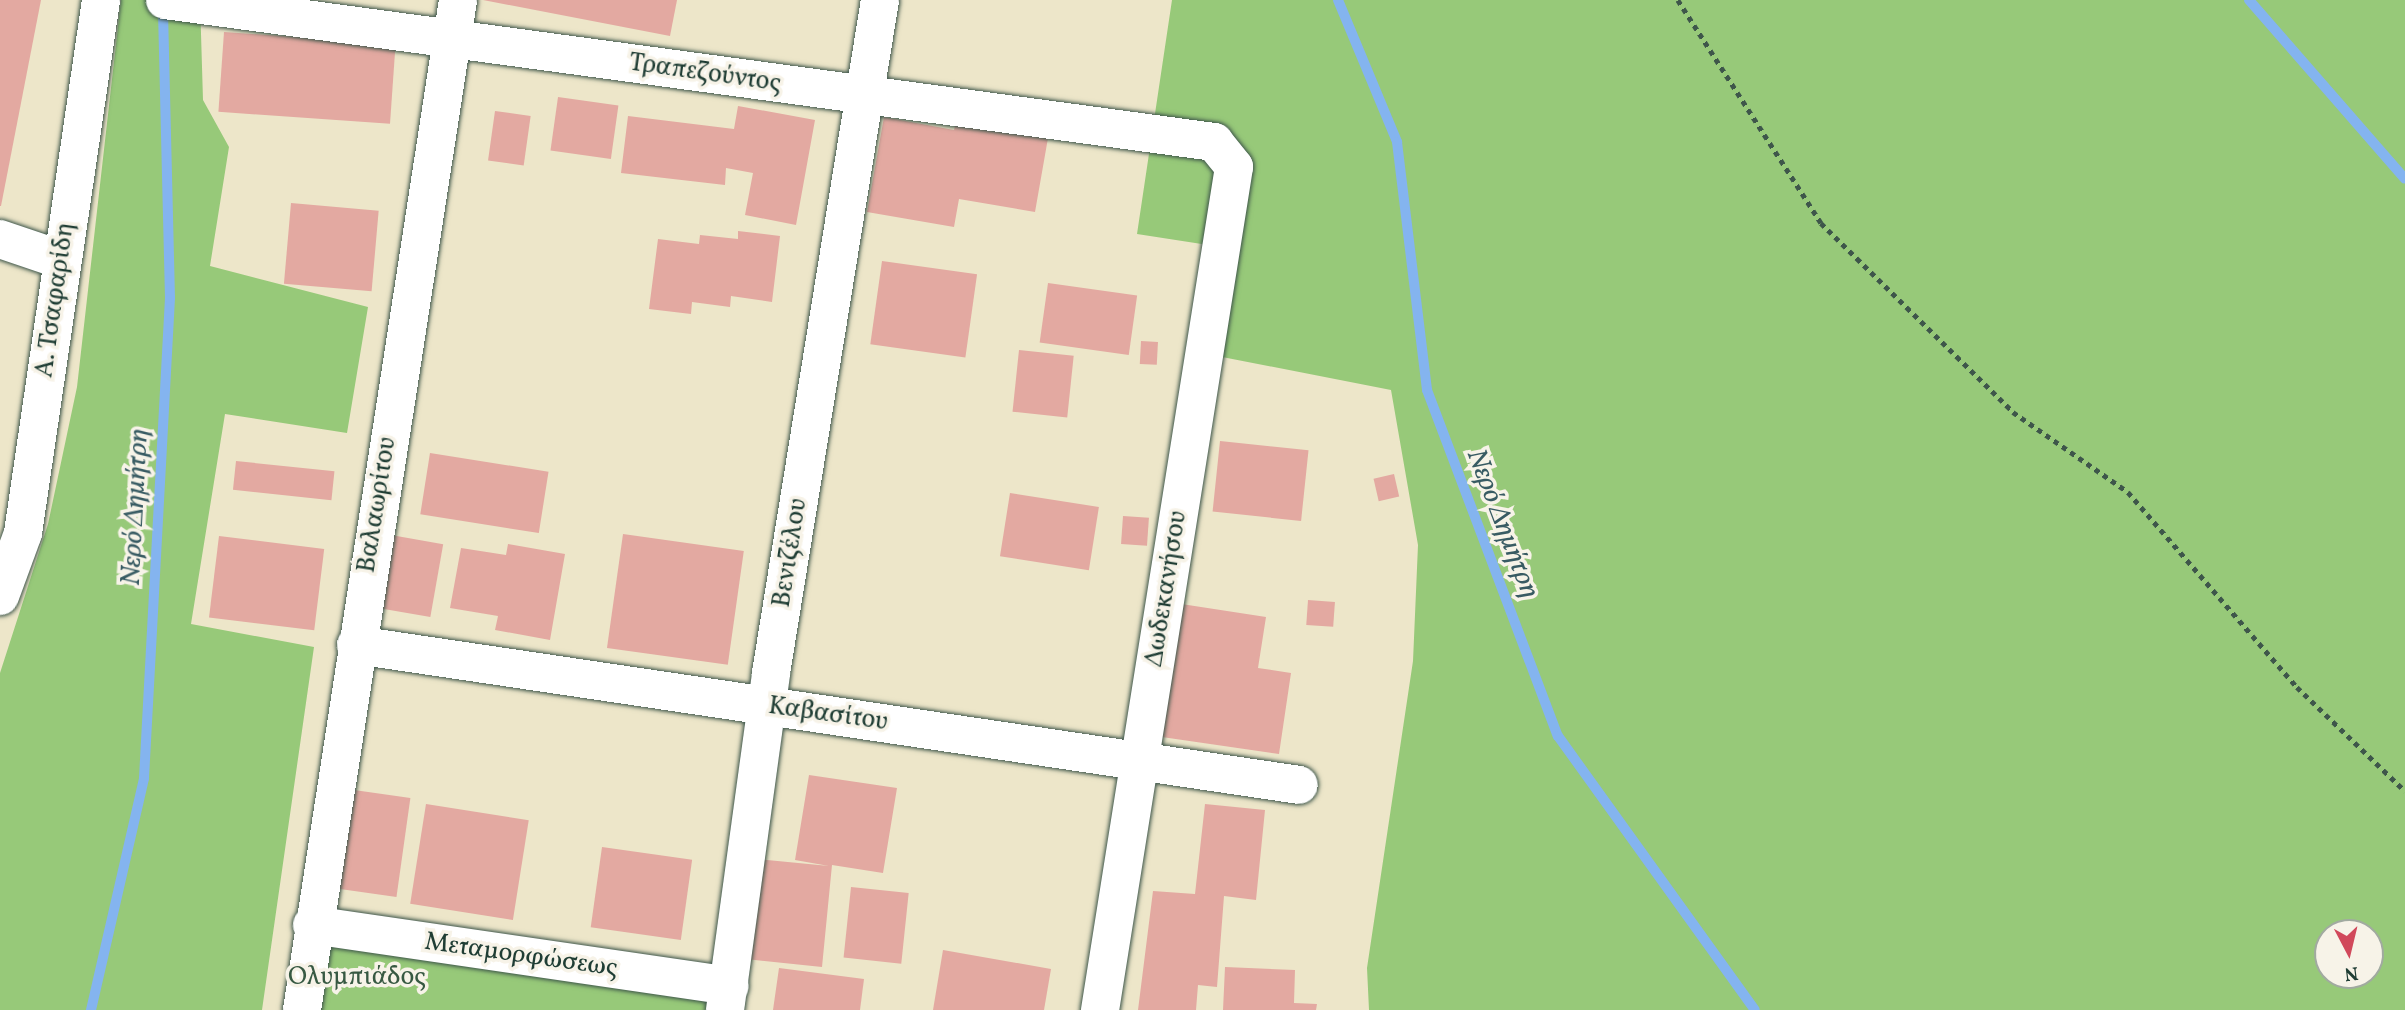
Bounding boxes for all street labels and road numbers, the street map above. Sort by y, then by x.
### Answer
street label: Τραπεζούντος [627,48,783,100]
street label: Α. Τσαφαρίδη [30,220,82,380]
street label: Βαλαωρίτου [352,435,404,575]
street label: Βενιζέλου [767,496,815,610]
street label: Δωδεκανήσου [1139,509,1195,669]
street label: Καβασίτου [766,691,890,739]
street label: Μεταμορφώσεως [422,927,620,985]

